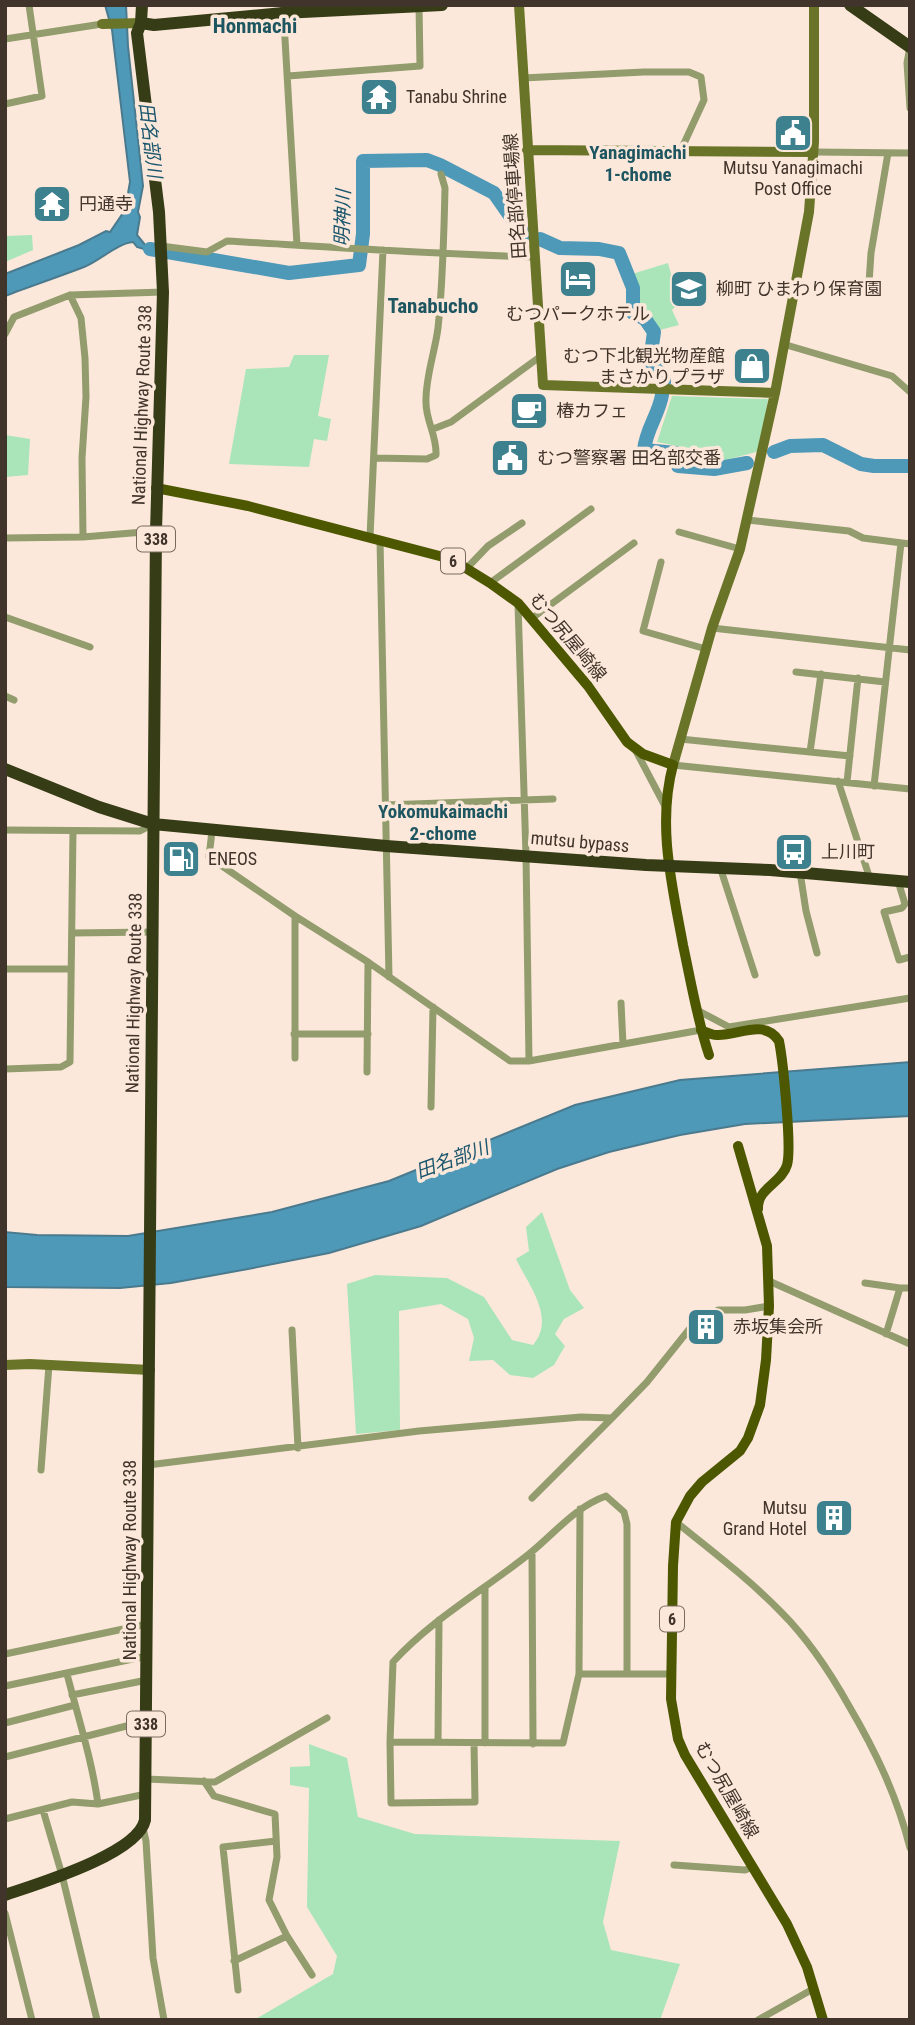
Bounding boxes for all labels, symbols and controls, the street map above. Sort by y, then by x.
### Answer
district label: Honmachi [213,14,297,38]
temple icon: Tanabu Shrine [358,76,400,118]
place label: Tanabu Shrine [406,86,507,107]
water label: 田名部川 [134,101,167,181]
public building icon: Mutsu Yanagimachi Post Office [772,112,814,154]
street label: 田名部停車場線 [500,132,529,260]
district label: Yanagimachi 1-chome [589,141,687,186]
place label: Mutsu Yanagimachi Post Office [723,157,863,199]
temple icon: 円通寺 [31,183,73,225]
water label: 明神川 [330,187,355,247]
place label: 円通寺 [79,193,133,214]
hotel icon: むつパークホテル [557,258,599,300]
school or university icon: 柳町 ひまわり保育園 [668,268,710,310]
place label: 柳町 ひまわり保育園 [716,278,882,299]
district label: Tanabucho [388,294,478,318]
place label: むつパークホテル [506,303,650,324]
street label: National Highway Route 338 [128,304,155,505]
place label: むつ下北観光物産館 まさかりプラザ [563,345,725,387]
shop icon: むつ下北観光物産館 まさかりプラザ [731,345,773,387]
cafe icon: 椿カフェ [508,390,550,432]
place label: 椿カフェ [556,400,628,421]
public building icon: むつ警察署 田名部交番 [489,437,531,479]
place label: むつ警察署 田名部交番 [537,447,721,468]
road number: 338 [137,526,175,552]
road number: 6 [441,548,465,574]
street label: むつ尻屋崎線 [526,589,611,685]
district label: Yokomukaimachi 2-chome [378,800,508,845]
street label: mutsu bypass [530,827,630,856]
bus stop icon: 上川町 [773,831,815,873]
fuel station icon: ENEOS [160,838,202,880]
place label: 上川町 [821,841,875,862]
place label: ENEOS [208,848,257,869]
street label: National Highway Route 338 [121,893,146,1093]
water label: 田名部川 [413,1135,494,1183]
building icon: 赤坂集会所 [685,1306,727,1348]
place label: 赤坂集会所 [733,1316,823,1337]
street label: National Highway Route 338 [119,1460,140,1660]
place label: Mutsu Grand Hotel [723,1497,807,1539]
building icon: Mutsu Grand Hotel [813,1497,855,1539]
road number: 6 [660,1606,684,1632]
road number: 338 [127,1712,165,1736]
street label: むつ尻屋崎線 [691,1738,764,1842]

